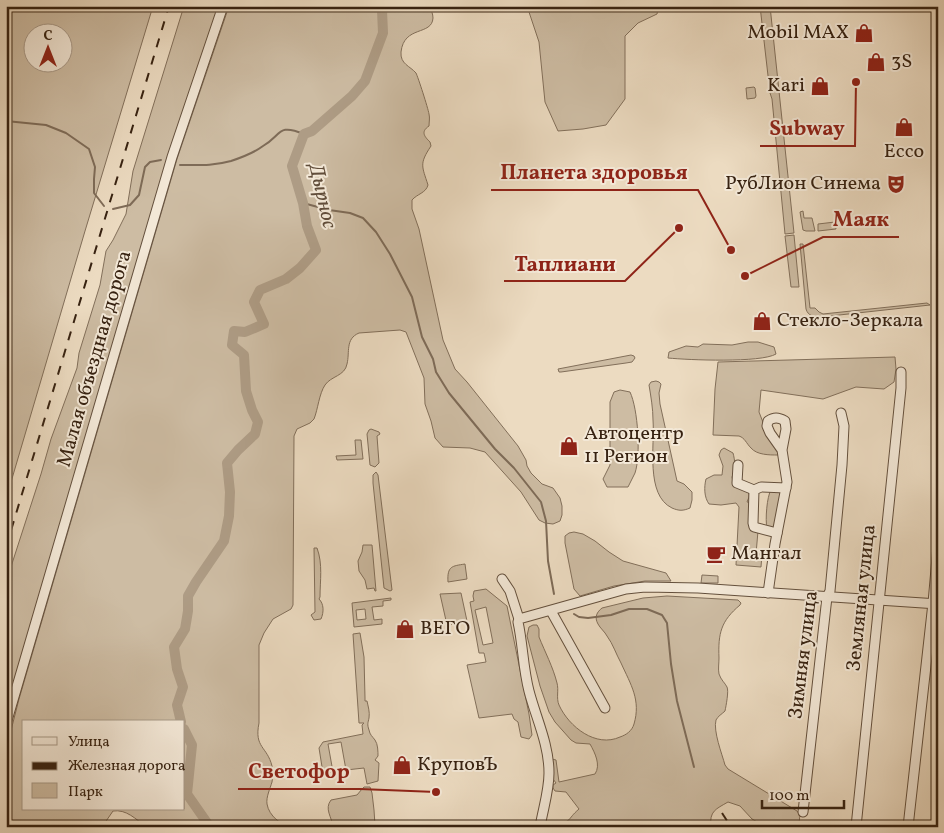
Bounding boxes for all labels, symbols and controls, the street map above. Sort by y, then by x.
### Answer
place label: Mobil MAX [747,19,849,47]
north arrow [22,22,72,72]
shop icon: Mobil MAX [853,22,875,44]
text: С [43,27,53,46]
place label: 3S [891,48,912,76]
shop icon: 3S [865,51,887,73]
place label: Kari [767,72,805,100]
shop icon: Kari [809,75,831,97]
callout: Subway [760,110,855,146]
text: Subway [769,115,845,144]
shop icon: Ecco [893,116,915,138]
place label: Ecco [884,138,924,166]
callout: Планета здоровья [491,154,698,190]
water label: Дырнос [300,159,344,232]
text: Планета здоровья [500,159,688,188]
place label: РубЛион Синема [725,170,881,198]
theatre icon: РубЛион Синема [885,173,907,195]
callout: Маяк [823,201,899,237]
text: Маяк [833,206,890,235]
callout: Таплиани [504,245,625,281]
street label: Малая объездная дорога [51,247,139,471]
text: Таплиани [514,251,616,280]
place label: Стекло-Зеркала [777,307,923,335]
shop icon: Стекло-Зеркала [751,310,773,332]
place label: Автоцентр 11 Регион [584,420,684,471]
shop icon: Автоцентр 11 Регион [558,435,580,457]
street label: Земляная улица [840,523,884,673]
place label: Мангал [731,540,801,568]
cafe icon: Мангал [705,543,727,565]
street label: Зимняя улица [782,589,826,721]
place label: ВЕГО [420,615,470,643]
shop icon: ВЕГО [394,618,416,640]
legend [22,720,185,810]
text: Улица [68,732,110,753]
place label: КруповЪ [417,751,498,779]
callout: Светофор [238,753,360,789]
shop icon: КруповЪ [391,754,413,776]
text: Железная дорога [68,756,185,777]
text: Светофор [248,758,350,787]
scale bar [762,778,844,810]
text: Парк [68,782,103,803]
text: 100 m [769,786,809,807]

